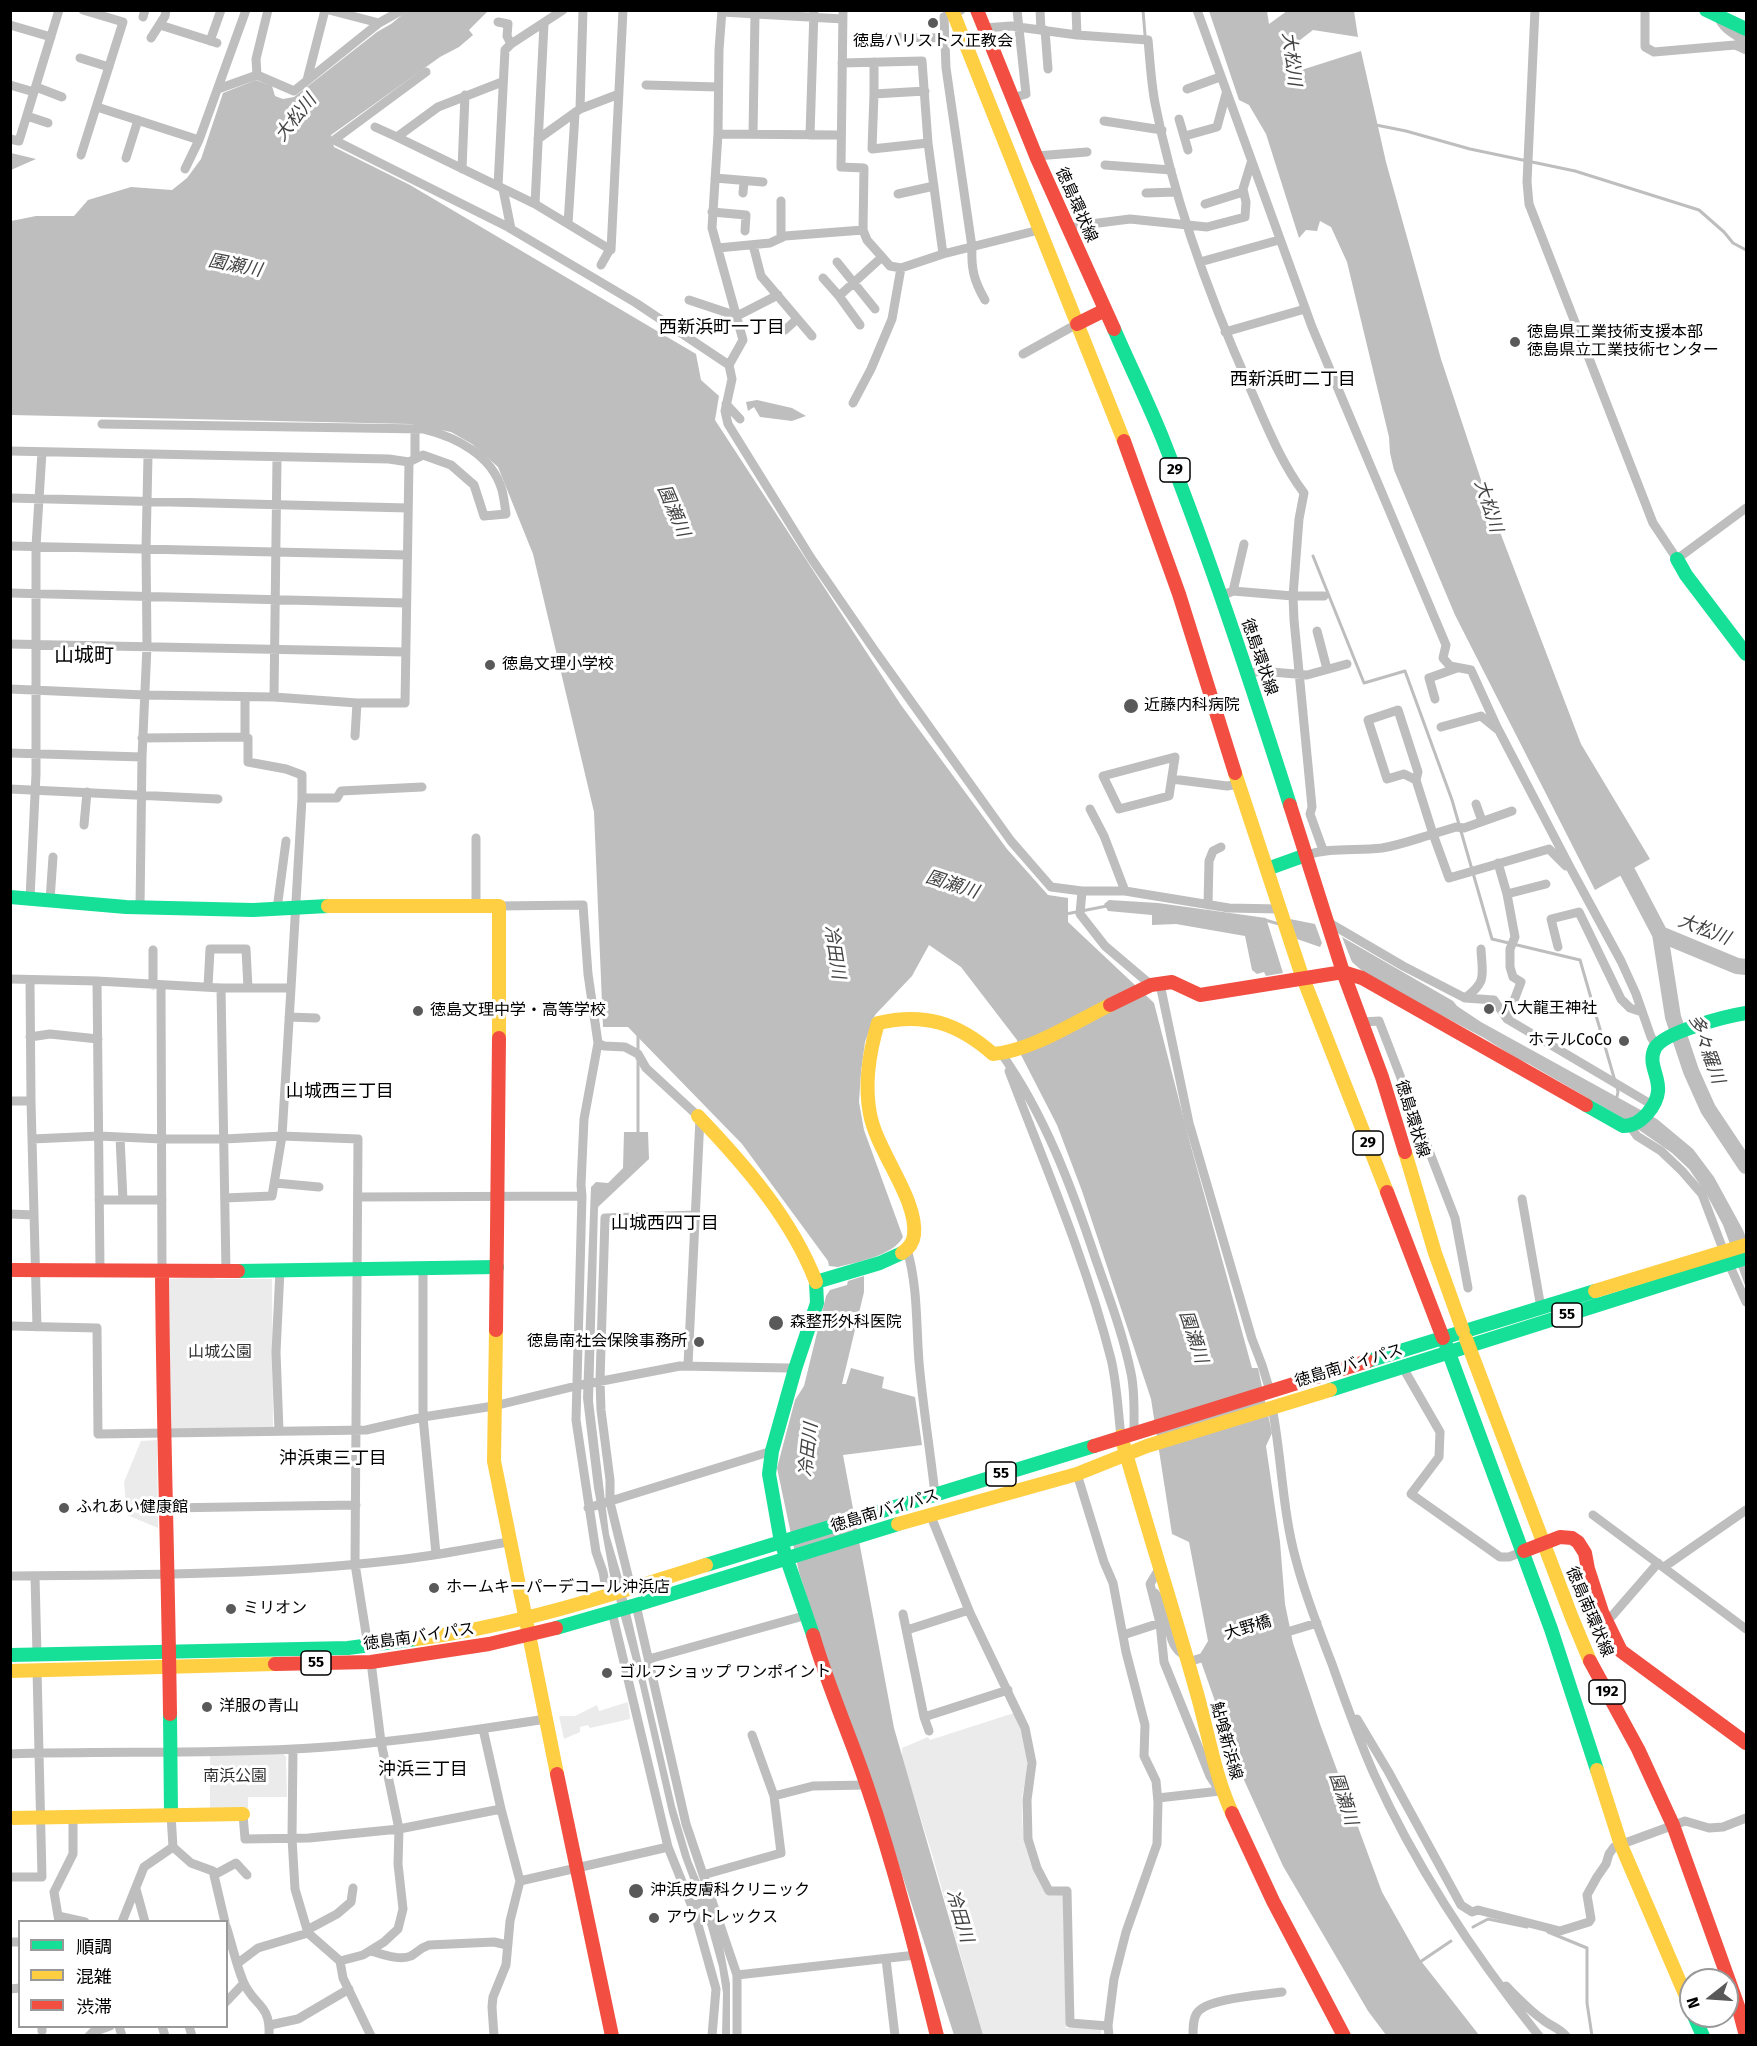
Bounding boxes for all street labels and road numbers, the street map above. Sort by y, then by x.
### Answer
street label: 徳島環状線 [1051,165,1101,245]
road number: 29 [1160,458,1190,482]
street label: 徳島環状線 [1237,616,1281,698]
street label: 徳島環状線 [1391,1078,1433,1160]
road number: 29 [1353,1131,1383,1155]
road number: 55 [1552,1303,1582,1327]
street label: 徳島南バイパス [1293,1340,1405,1392]
road number: 55 [986,1462,1016,1486]
street label: 徳島南バイパス [829,1485,941,1537]
street label: 徳島南環状線 [1561,1564,1617,1660]
street label: 大野橋 [1222,1612,1274,1644]
street label: 徳島南バイパス [362,1620,476,1654]
road number: 55 [301,1651,331,1675]
road number: 192 [1589,1680,1625,1704]
street label: 鮎喰新浜線 [1206,1700,1246,1782]

